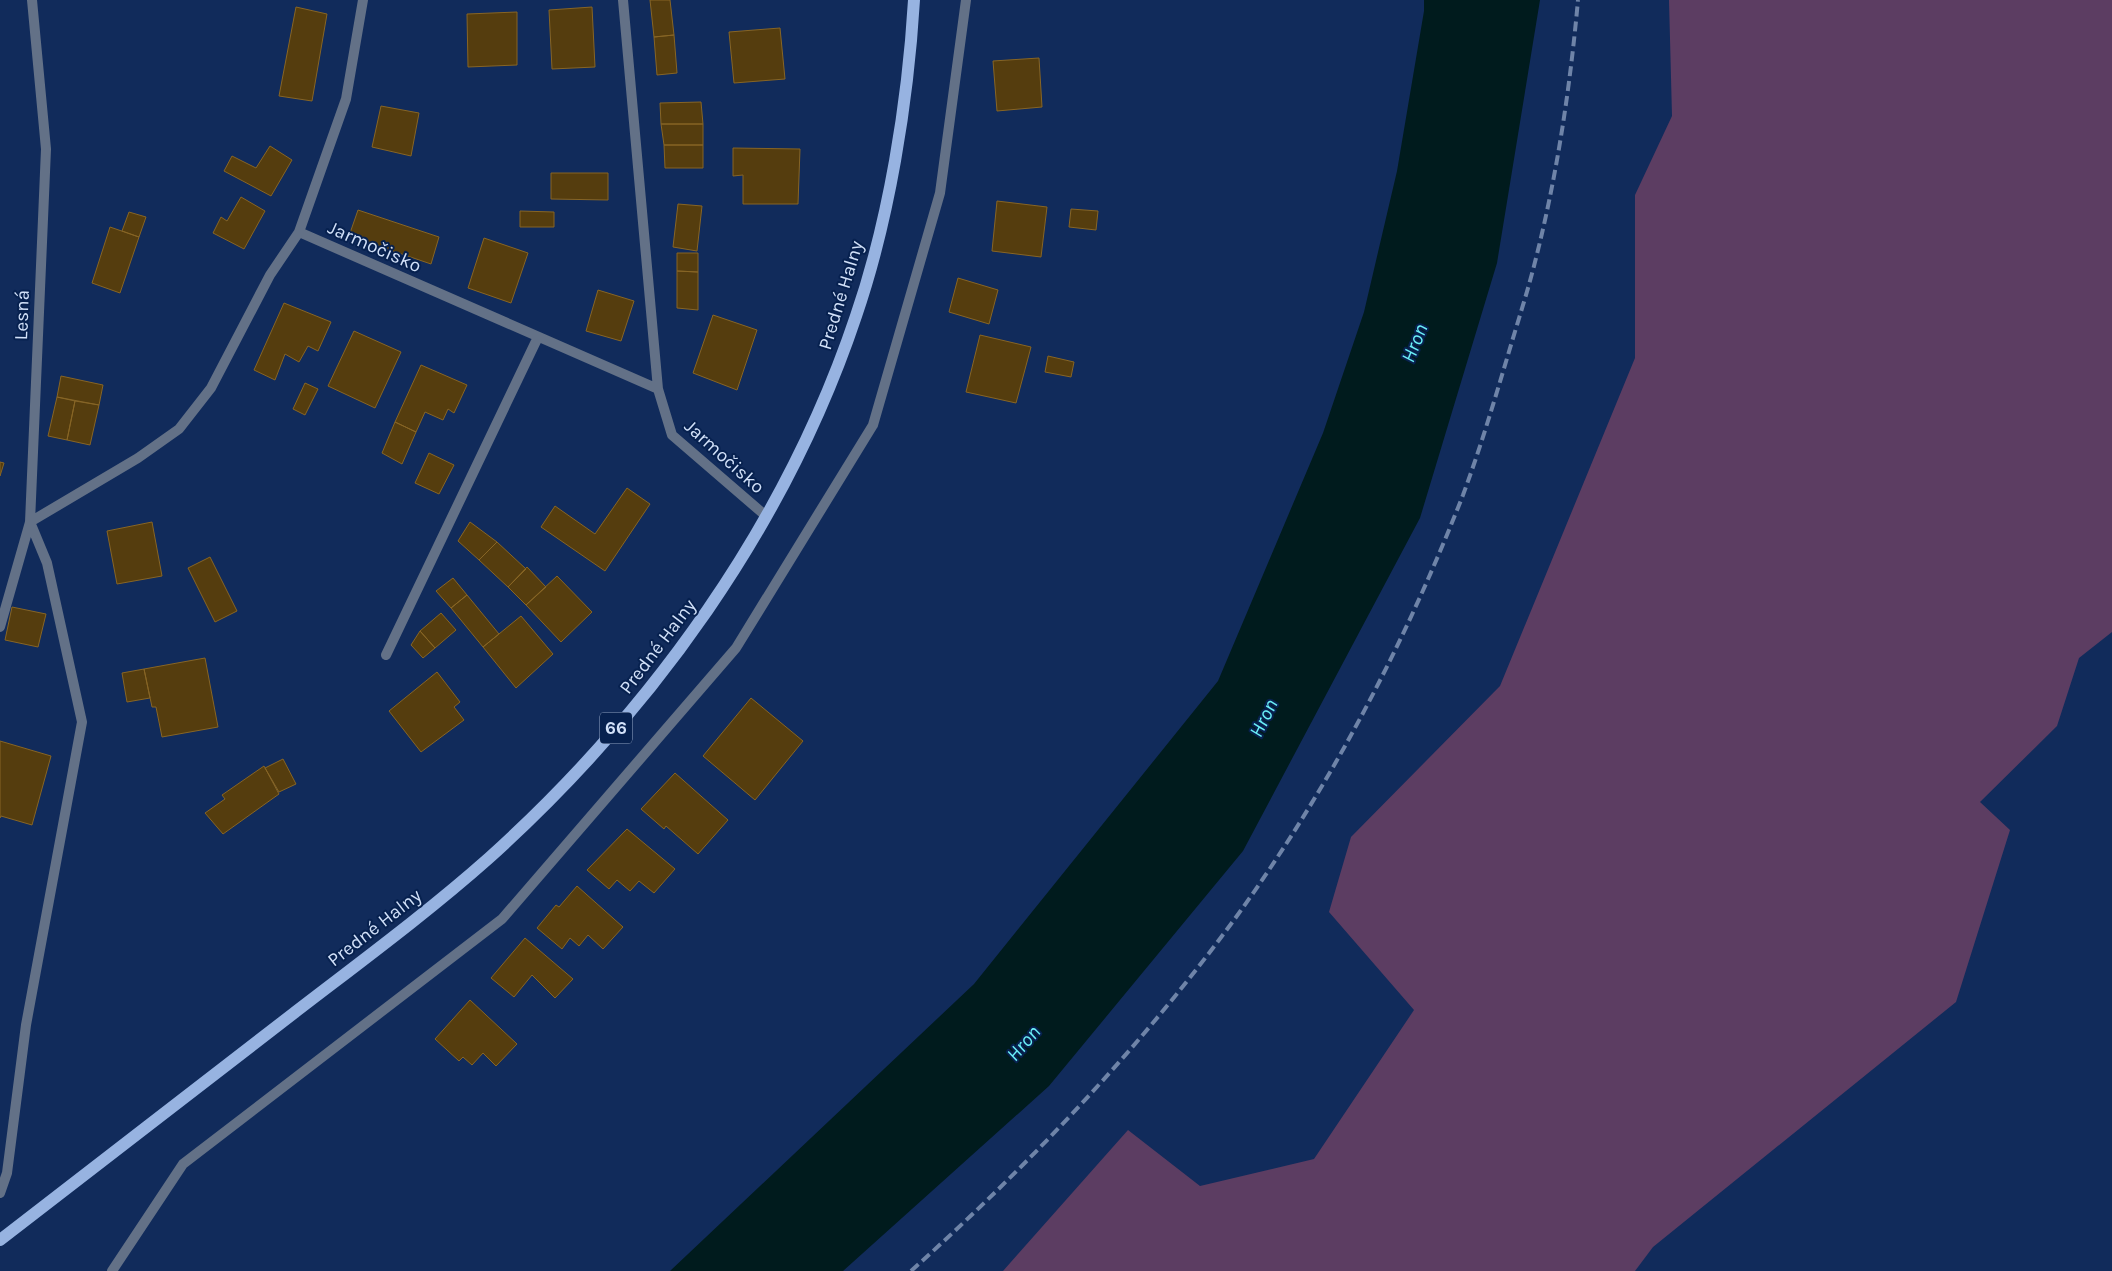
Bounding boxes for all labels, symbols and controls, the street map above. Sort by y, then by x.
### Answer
street label: Jarmočisko [325,217,425,277]
street label: Predné Halny [814,238,868,353]
street label: Lesná [10,289,34,341]
water label: Hron [1396,321,1433,366]
street label: Jarmočisko [680,415,769,498]
street label: Predné Halny [615,595,701,698]
water label: Hron [1244,695,1282,741]
road number: 66 [600,712,632,744]
street label: Predné Halny [323,884,426,971]
water label: Hron [1002,1021,1045,1066]

